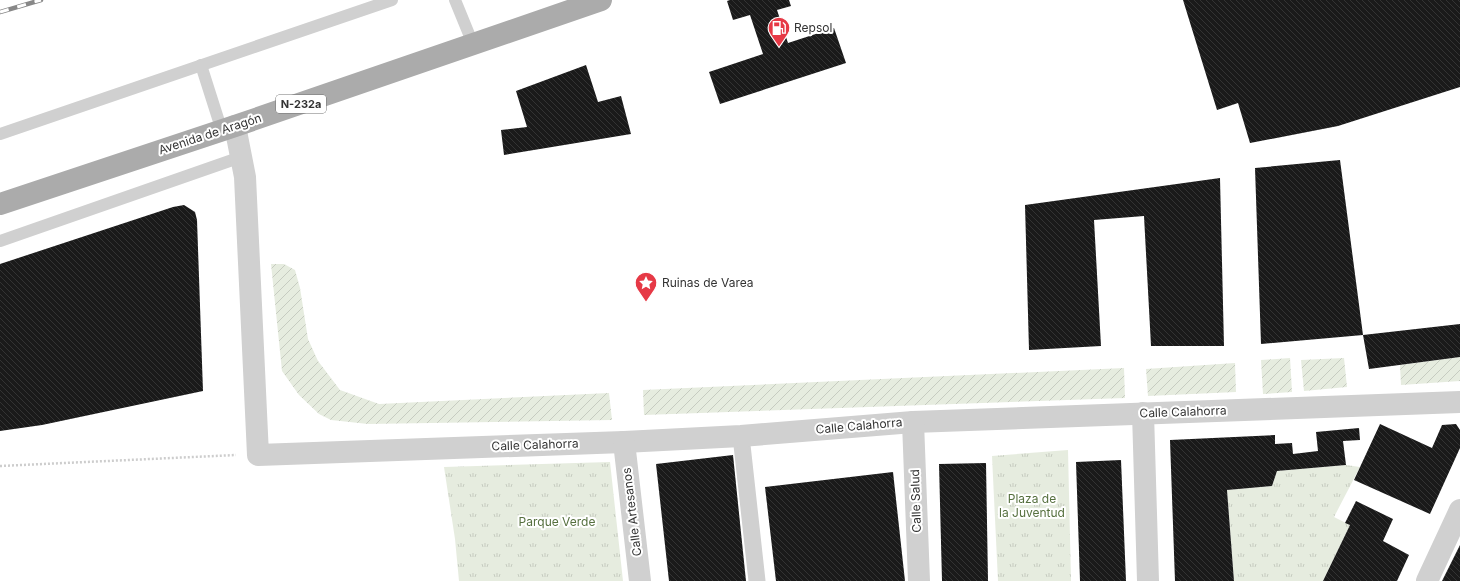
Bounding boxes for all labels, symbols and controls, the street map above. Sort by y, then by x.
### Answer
fuel station icon: Repsol [766,15,792,48]
place label: Repsol [794,20,832,35]
road number: N-232a [276,95,326,113]
street label: Avenida de Aragón [156,110,263,157]
place icon: Ruinas de Varea [633,270,659,303]
place label: Ruinas de Varea [662,275,754,290]
street label: Calle Calahorra [1139,402,1227,421]
street label: Calle Calahorra [815,414,903,437]
street label: Calle Calahorra [491,435,579,454]
street label: Calle Artesanos [619,467,644,557]
street label: Calle Salud [907,469,924,533]
park label: Plaza de la Juventud [999,491,1065,520]
park label: Parque Verde [519,514,595,529]

